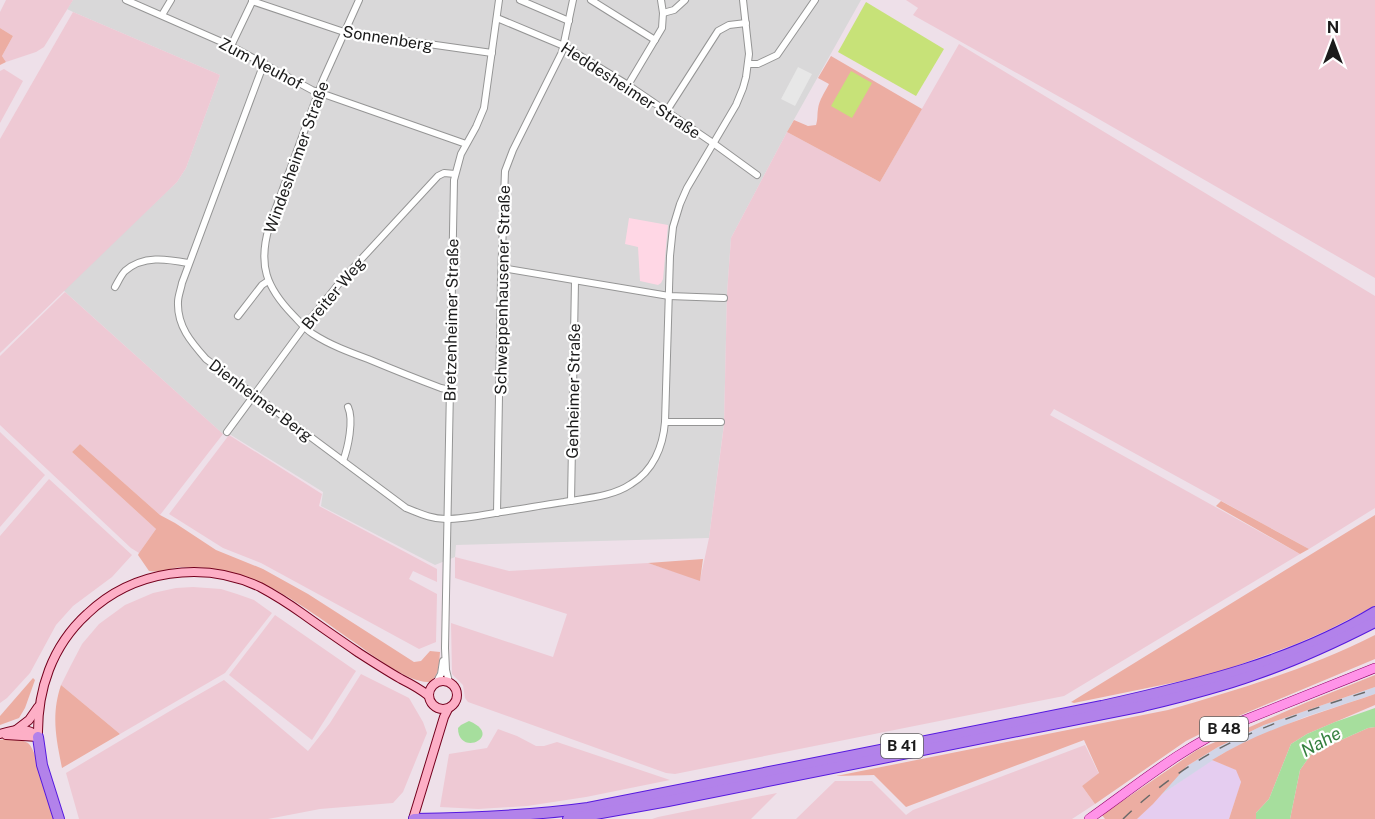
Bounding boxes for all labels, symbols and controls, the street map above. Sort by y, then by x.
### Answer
north arrow [1303,12,1363,72]
text: N [1327,18,1339,37]
street label: Sonnenberg [341,22,434,55]
street label: Zum Neuhof [216,33,306,93]
street label: Heddesheimer Straße [557,38,704,143]
street label: Windesheimer Straße [260,78,333,236]
street label: Schweppenhausener Straße [491,185,514,395]
street label: Bretzenheimer Straße [441,238,462,402]
street label: Breiter Weg [298,253,369,333]
street label: Genheimer Straße [563,323,584,459]
street label: Dienheimer Berg [205,355,316,445]
road number: B 48 [1200,717,1248,741]
water label: Nahe [1297,722,1345,761]
road number: B 41 [881,734,923,758]

